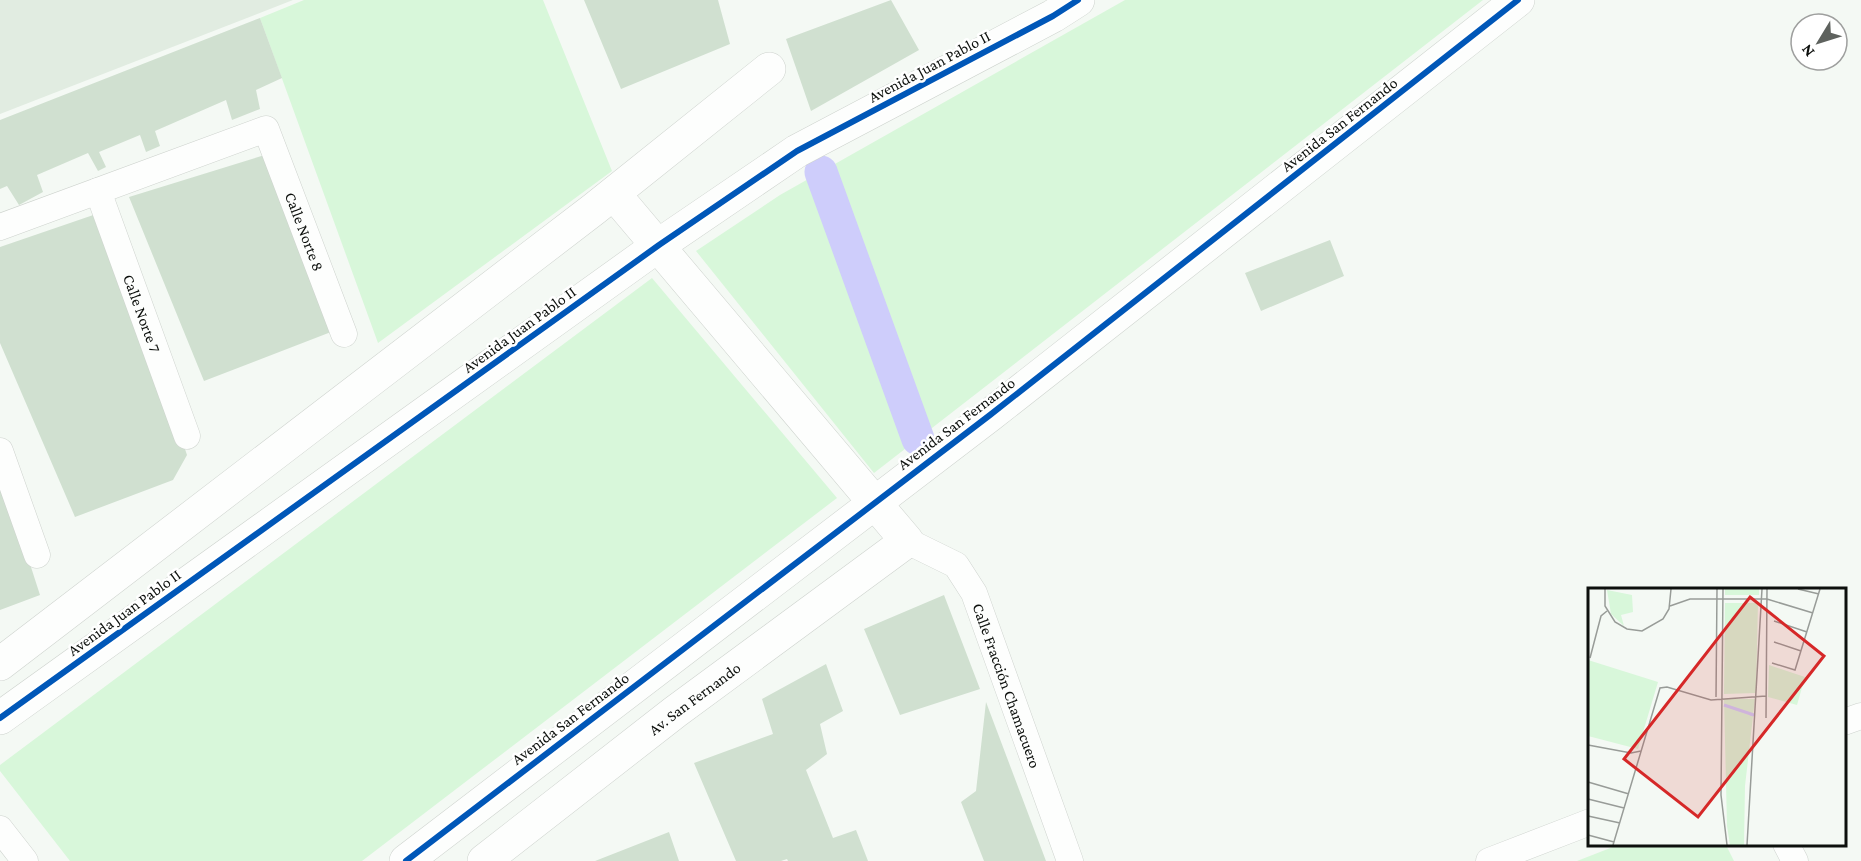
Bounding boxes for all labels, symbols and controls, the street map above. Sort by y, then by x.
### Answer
north arrow [1789,12,1849,72]
street label: Avenida Juan Pablo II [866,27,994,107]
text: N [1797,41,1818,60]
street label: Avenida San Fernando [1278,74,1401,175]
street label: Calle Norte 8 [282,190,327,273]
street label: Calle Norte 7 [120,272,164,355]
street label: Avenida Juan Pablo II [460,283,580,377]
street label: Avenida San Fernando [894,374,1018,473]
street label: Avenida Juan Pablo II [65,566,185,660]
inset map [1588,588,1846,846]
street label: Calle Fracción Chamacuero [969,601,1044,770]
street label: Av. San Fernando [645,659,744,738]
street label: Avenida San Fernando [508,669,632,768]

